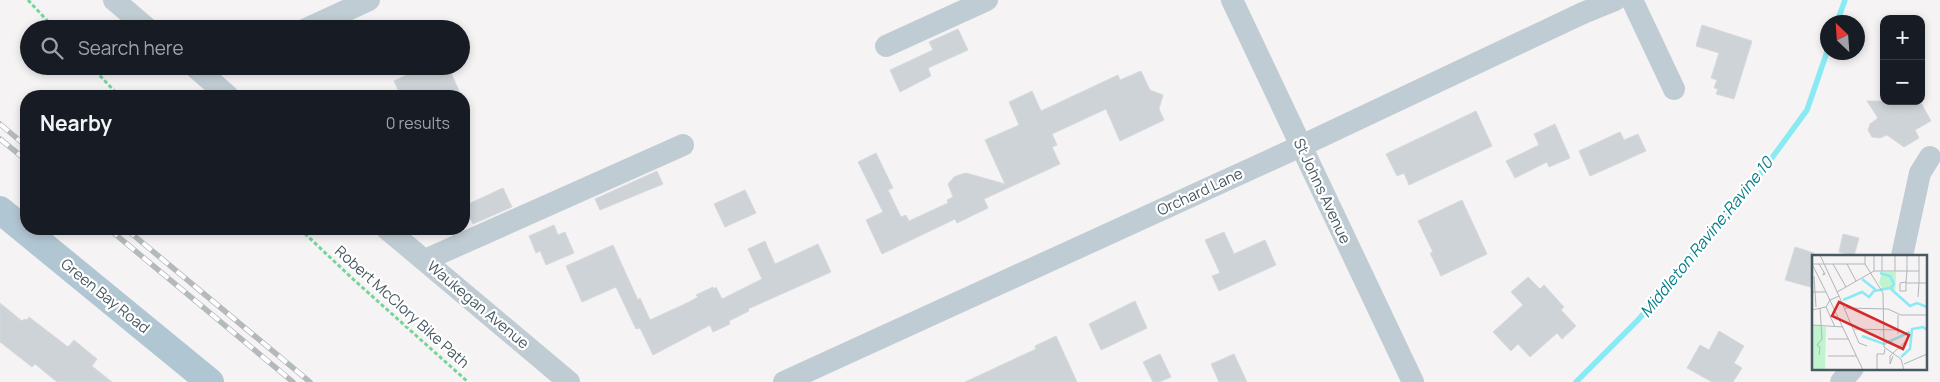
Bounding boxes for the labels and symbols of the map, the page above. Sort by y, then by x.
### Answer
north arrow [1820,15,1865,60]
street label: St Johns Avenue [1289,135,1356,247]
water label: Middleton Ravine;Ravine 10 [1634,151,1778,322]
street label: Orchard Lane [1153,162,1246,221]
street label: Robert McClory Bike Path [331,240,474,373]
street label: Green Bay Road [57,253,154,338]
inset map [1812,255,1928,370]
street label: Waukegan Avenue [423,256,534,354]

